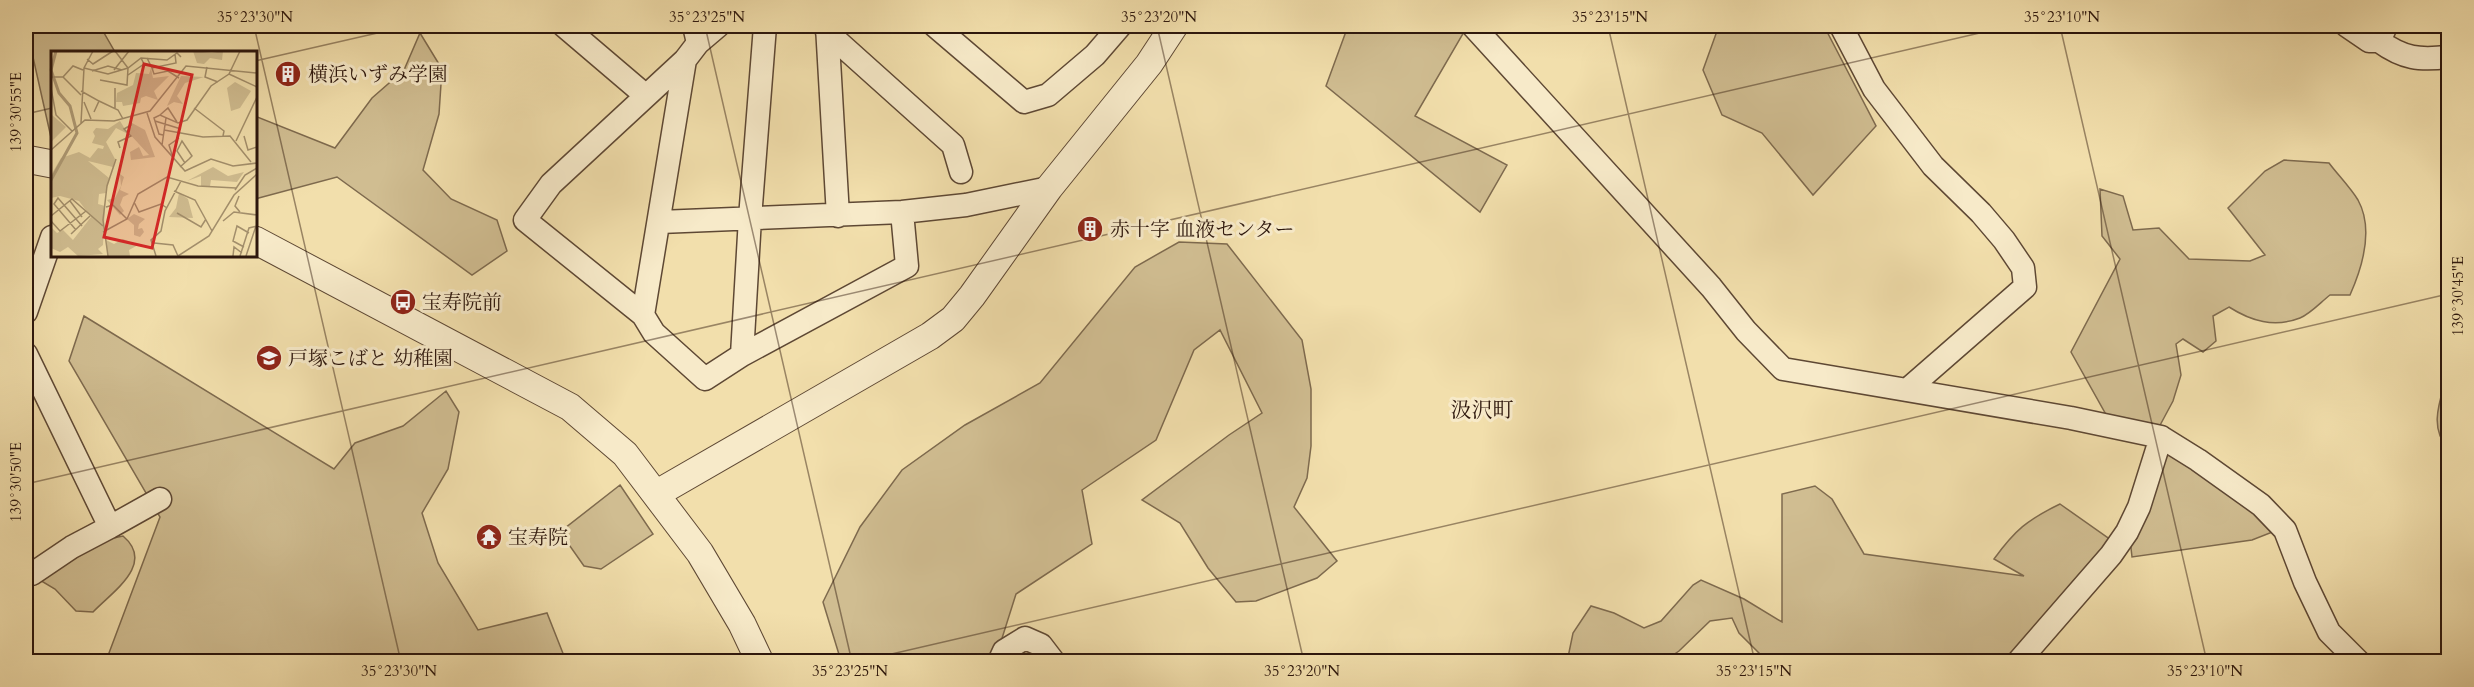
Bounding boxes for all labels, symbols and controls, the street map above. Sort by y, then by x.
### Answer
text: 35°23'30"N [217,7,293,27]
text: 35°23'25"N [669,7,745,27]
text: 35°23'20"N [1121,7,1197,27]
text: 35°23'15"N [1572,7,1648,27]
text: 35°23'10"N [2024,7,2100,27]
inset map [51,51,256,256]
building icon: 横浜いずみ学園 [273,59,303,89]
place label: 横浜いずみ学園 [308,61,448,88]
text: 139°30'55"E [6,72,26,152]
building icon: 赤十字 血液センター [1075,214,1105,244]
place label: 赤十字 血液センター [1110,216,1295,243]
text: 139°30'45"E [2448,256,2468,336]
bus stop icon: 宝寿院前 [388,287,418,317]
place label: 宝寿院前 [422,289,502,316]
school or university icon: 戸塚こばと 幼稚園 [254,343,284,373]
place label: 戸塚こばと 幼稚園 [288,345,453,372]
district label: 汲沢町 [1451,396,1514,425]
text: 139°30'50"E [6,442,26,522]
temple icon: 宝寿院 [474,522,504,552]
place label: 宝寿院 [508,524,568,551]
text: 35°23'30"N [361,661,437,681]
text: 35°23'25"N [812,661,888,681]
text: 35°23'20"N [1264,661,1340,681]
text: 35°23'15"N [1716,661,1792,681]
text: 35°23'10"N [2167,661,2243,681]

